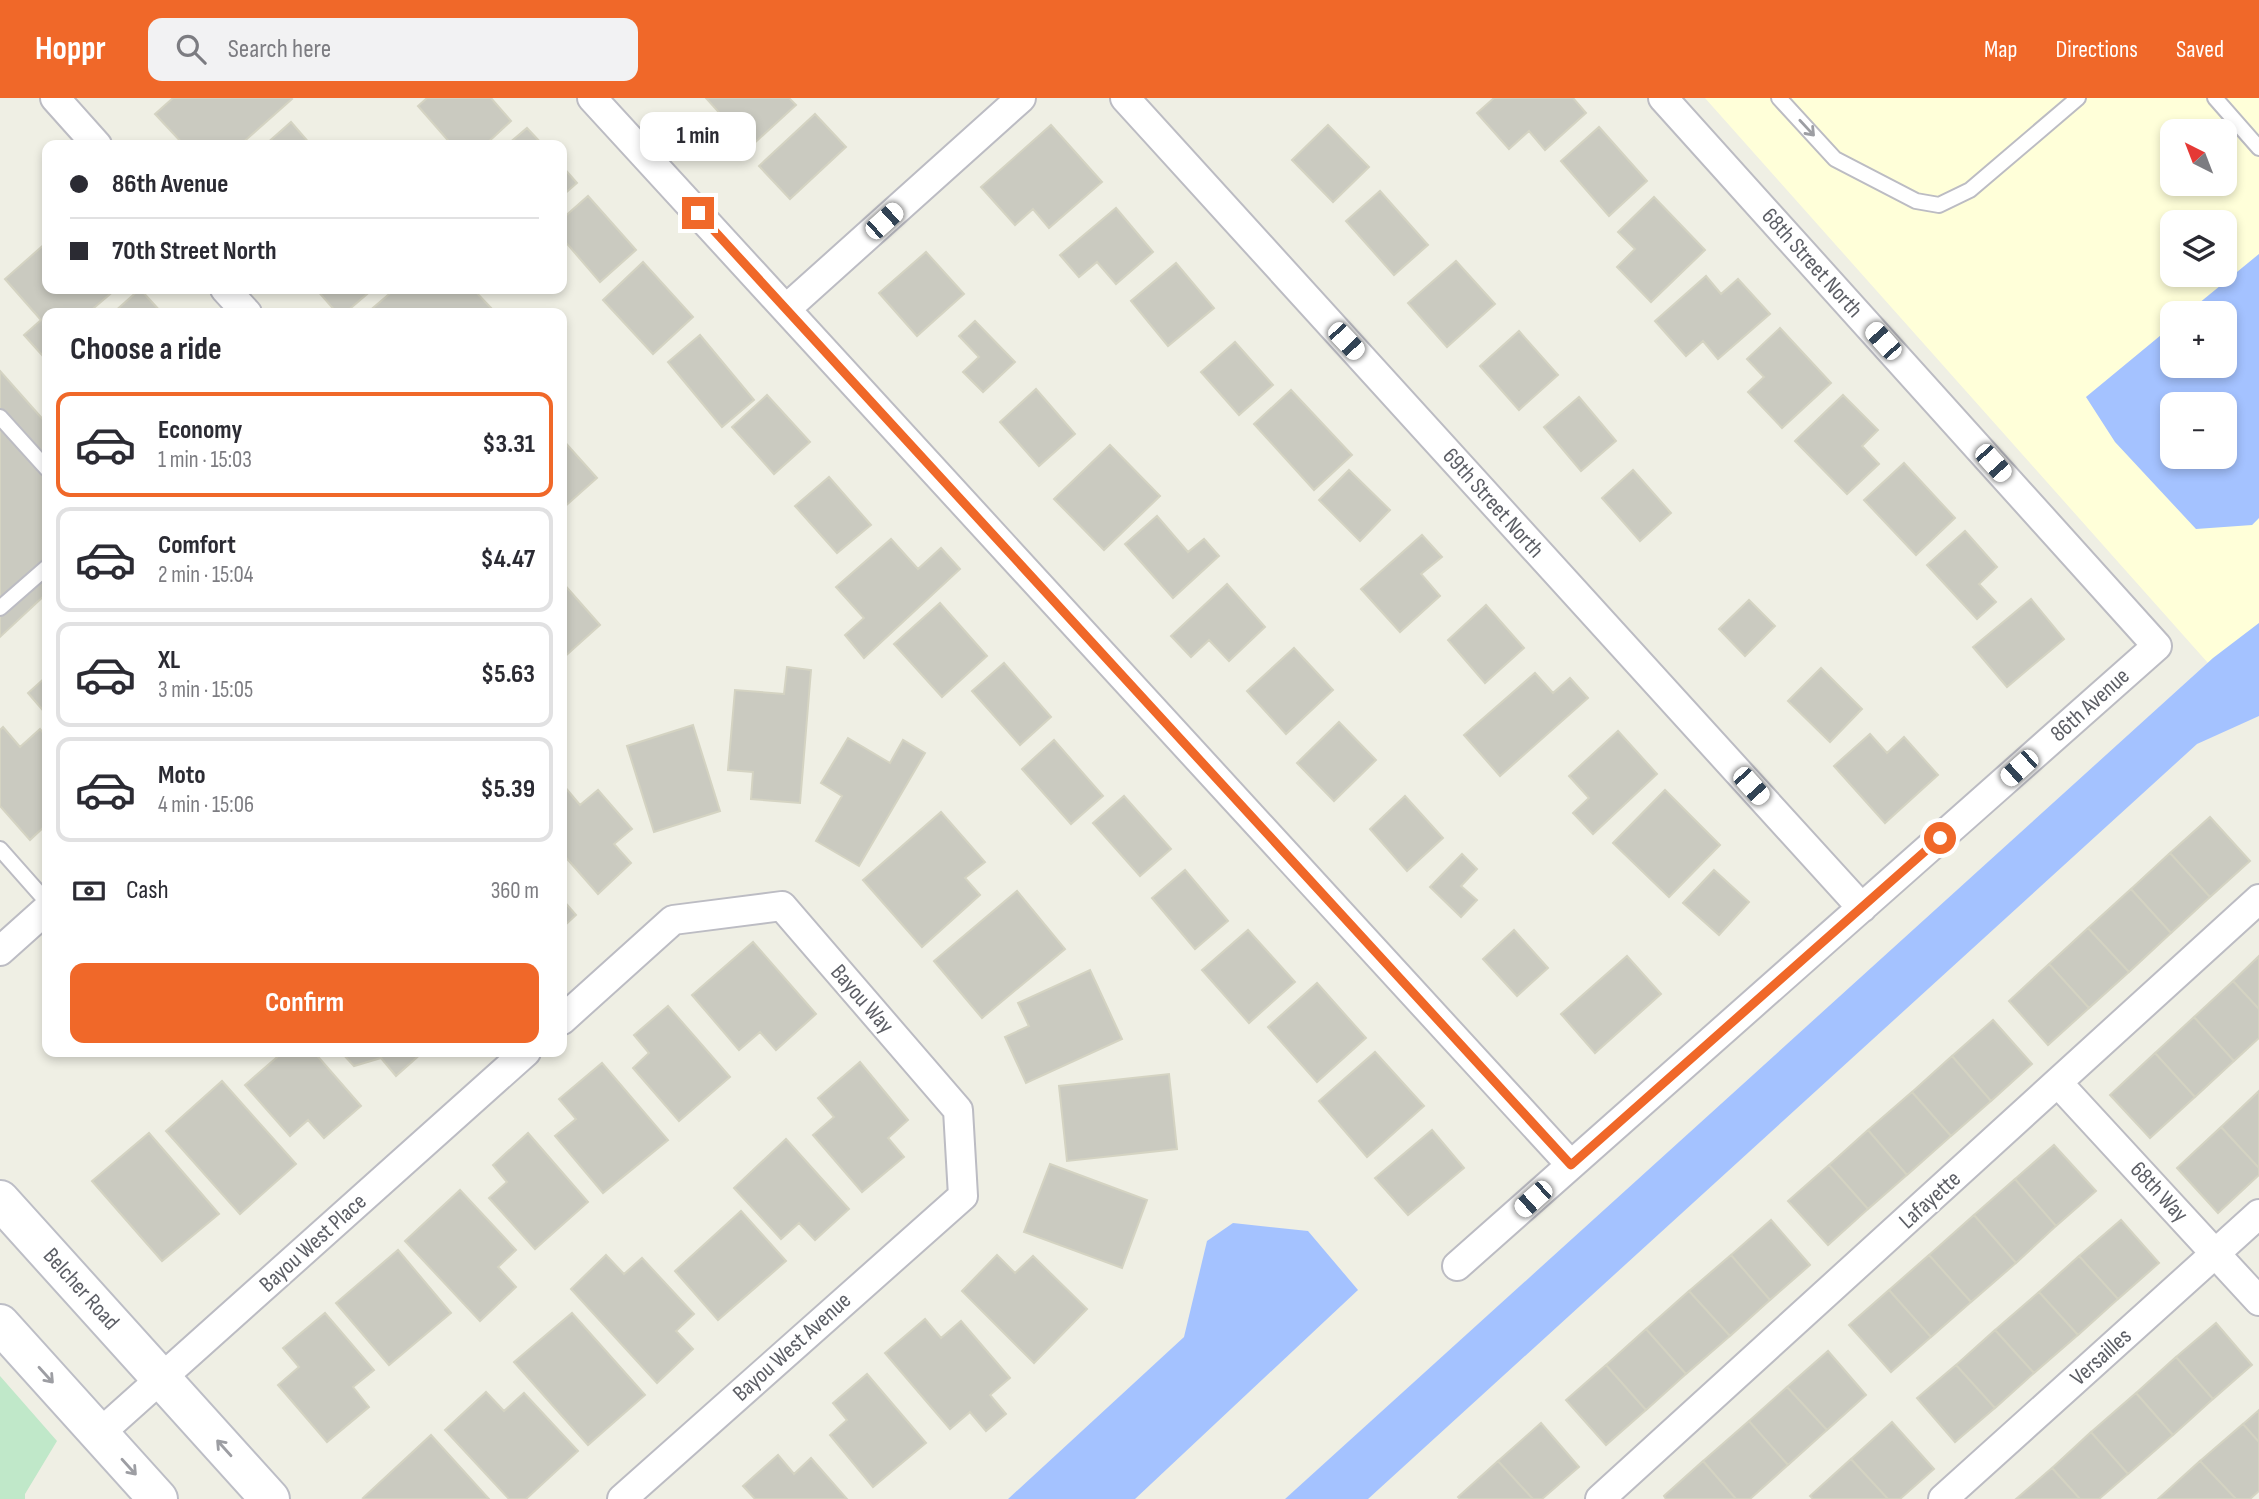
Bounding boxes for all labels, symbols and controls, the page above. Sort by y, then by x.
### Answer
search box [148,18,638,81]
text: Hoppr [35,29,106,69]
icon: search [172,30,210,68]
text: Search here [228,34,331,65]
text: Map [1984,35,2017,64]
text: Directions [2055,35,2138,64]
text: Saved [2176,35,2224,64]
callout: 1 min [640,111,756,160]
one-way arrow [1798,119,1815,137]
north arrow [2160,119,2236,196]
map controls [2160,119,2237,469]
text: 1 min [677,122,719,150]
text: 86th Avenue [112,169,228,200]
route end [682,197,714,229]
car [862,199,907,243]
street label: 68th Street North [1755,202,1869,324]
button: layers [2160,210,2237,287]
text: 70th Street North [112,236,277,267]
button: + [2160,301,2237,378]
car [1324,318,1369,364]
car [1862,318,1905,364]
text: Choose a ride [70,330,222,369]
button: − [2160,392,2237,469]
icon: car [74,413,137,476]
text: Economy [158,415,242,446]
text: $3.31 [482,429,535,460]
car [1972,440,2015,486]
street label: 69th Street North [1436,442,1550,564]
text: 1 min · 15:03 [158,446,252,474]
icon: car [74,528,137,591]
text: Comfort [158,530,236,561]
text: $4.47 [480,544,535,575]
text: 2 min · 15:04 [158,561,253,589]
icon: car [74,643,137,706]
text: XL [158,645,180,676]
text: $5.63 [481,659,535,690]
street label: 86th Avenue [2045,662,2135,748]
text: 3 min · 15:05 [158,676,253,704]
car [1997,746,2042,790]
icon: car [74,758,137,821]
text: Moto [158,760,206,791]
car [1730,763,1773,809]
text: $5.39 [480,774,535,805]
text: 4 min · 15:06 [158,791,254,819]
route start [1924,822,1956,854]
icon: cash [70,872,108,910]
text: Cash [126,875,169,906]
text: 360 m [491,877,539,905]
street label: Bayou Way [824,959,900,1039]
button: Confirm [70,963,539,1043]
street label: 68th Way [2124,1156,2194,1228]
street label: Lafayette [1893,1165,1967,1235]
car [1511,1177,1556,1221]
street label: Bayou West Place [254,1188,372,1298]
street label: Belcher Road [37,1242,125,1336]
street label: Bayou West Avenue [727,1287,857,1407]
street label: Versailles [2065,1322,2137,1392]
one-way arrow [37,1365,53,1383]
one-way arrow [216,1439,232,1457]
one-way arrow [120,1458,137,1475]

